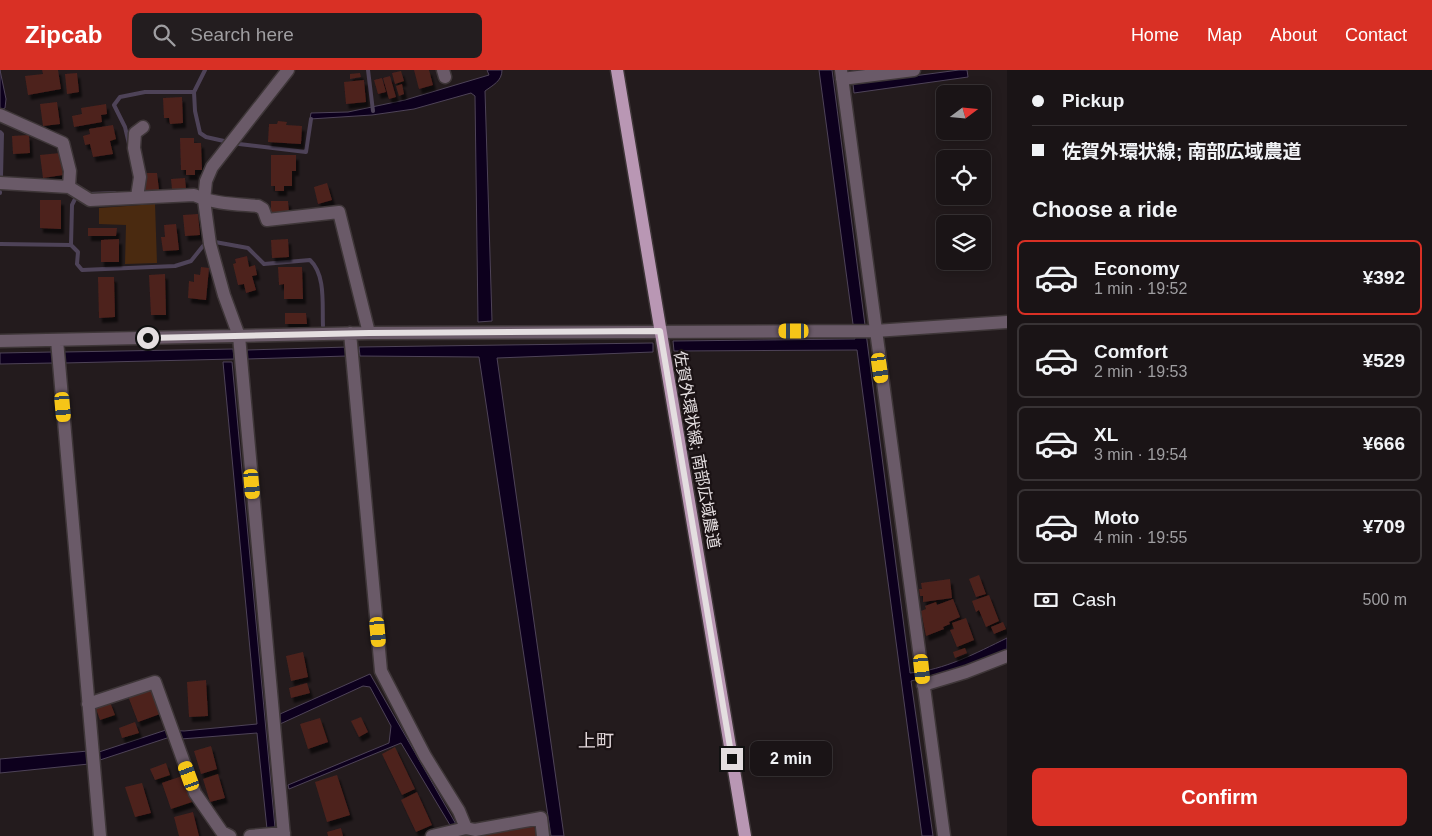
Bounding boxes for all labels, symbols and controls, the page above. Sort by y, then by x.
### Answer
search box [132,13,482,58]
text: Zipcab [25,21,102,48]
icon: search [150,21,178,49]
text: Search here [190,24,294,45]
text: Home [1131,25,1179,45]
text: Map [1207,25,1242,45]
text: About [1270,25,1317,45]
text: Contact [1345,25,1407,45]
north arrow [936,85,991,140]
map controls [936,85,991,270]
text: Pickup [1062,90,1124,111]
text: 佐賀外環状線; 南部広域農道 [1062,141,1302,162]
button: locate [936,150,991,205]
text: Choose a ride [1032,197,1177,222]
button: layers [936,215,991,270]
icon: car [1034,255,1079,300]
text: Economy [1094,258,1180,279]
text: ¥392 [1363,267,1405,288]
text: 1 min · 19:52 [1094,280,1187,297]
car [779,324,809,339]
route start [137,327,159,349]
icon: car [1034,338,1079,383]
text: Comfort [1094,341,1168,362]
street label: 佐賀外環状線; 南部広域農道 [671,350,723,550]
text: ¥529 [1363,350,1405,371]
car [870,352,889,384]
text: 2 min · 19:53 [1094,363,1187,380]
car [54,391,71,423]
icon: car [1034,421,1079,466]
text: XL [1094,424,1118,445]
text: ¥666 [1363,433,1405,454]
text: 3 min · 19:54 [1094,446,1187,463]
car [243,468,260,500]
icon: car [1034,504,1079,549]
text: Moto [1094,507,1139,528]
text: ¥709 [1363,516,1405,537]
text: 4 min · 19:55 [1094,529,1187,546]
icon: cash [1032,586,1060,614]
text: Cash [1072,589,1116,610]
text: 500 m [1363,591,1407,608]
car [369,616,386,648]
car [912,653,931,685]
district label: 上町 [578,731,614,751]
callout: 2 min [750,742,832,776]
route end [721,748,743,770]
text: 2 min [770,750,812,767]
car [176,759,201,793]
button: Confirm [1032,768,1407,826]

